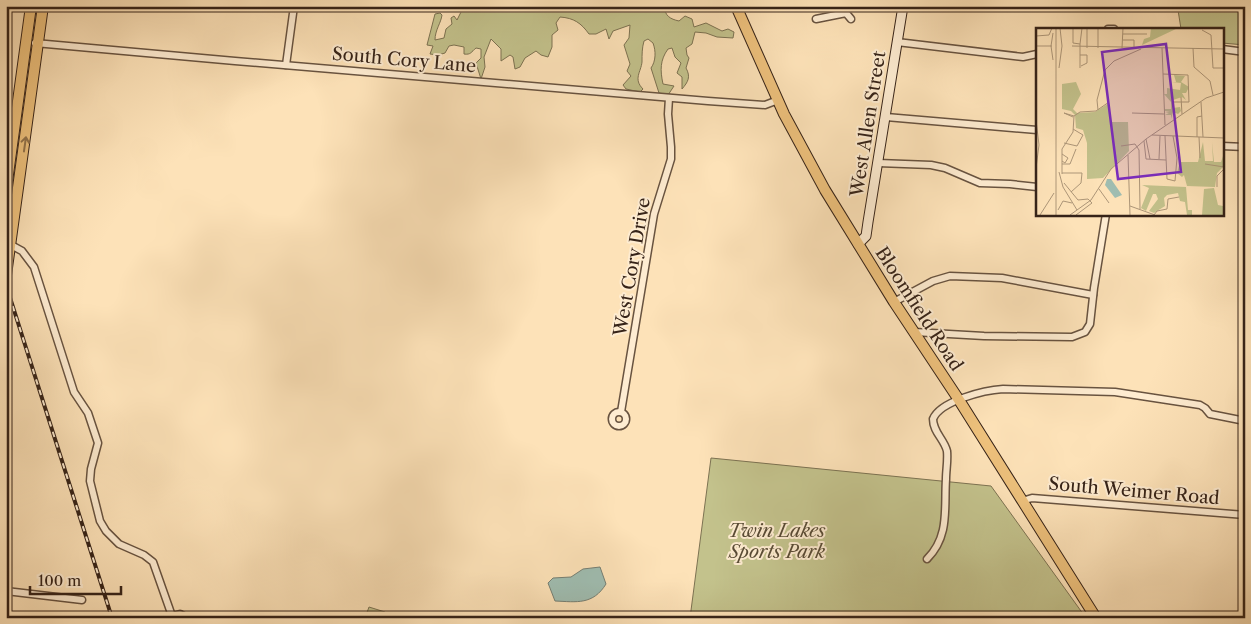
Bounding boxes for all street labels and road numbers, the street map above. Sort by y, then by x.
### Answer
street label: South Cory Lane [331,43,477,77]
street label: West Allen Street [845,49,891,200]
street label: West Cory Drive [609,196,655,339]
street label: Bloomfield Road [871,243,967,375]
street label: South Weimer Road [1047,473,1221,509]

